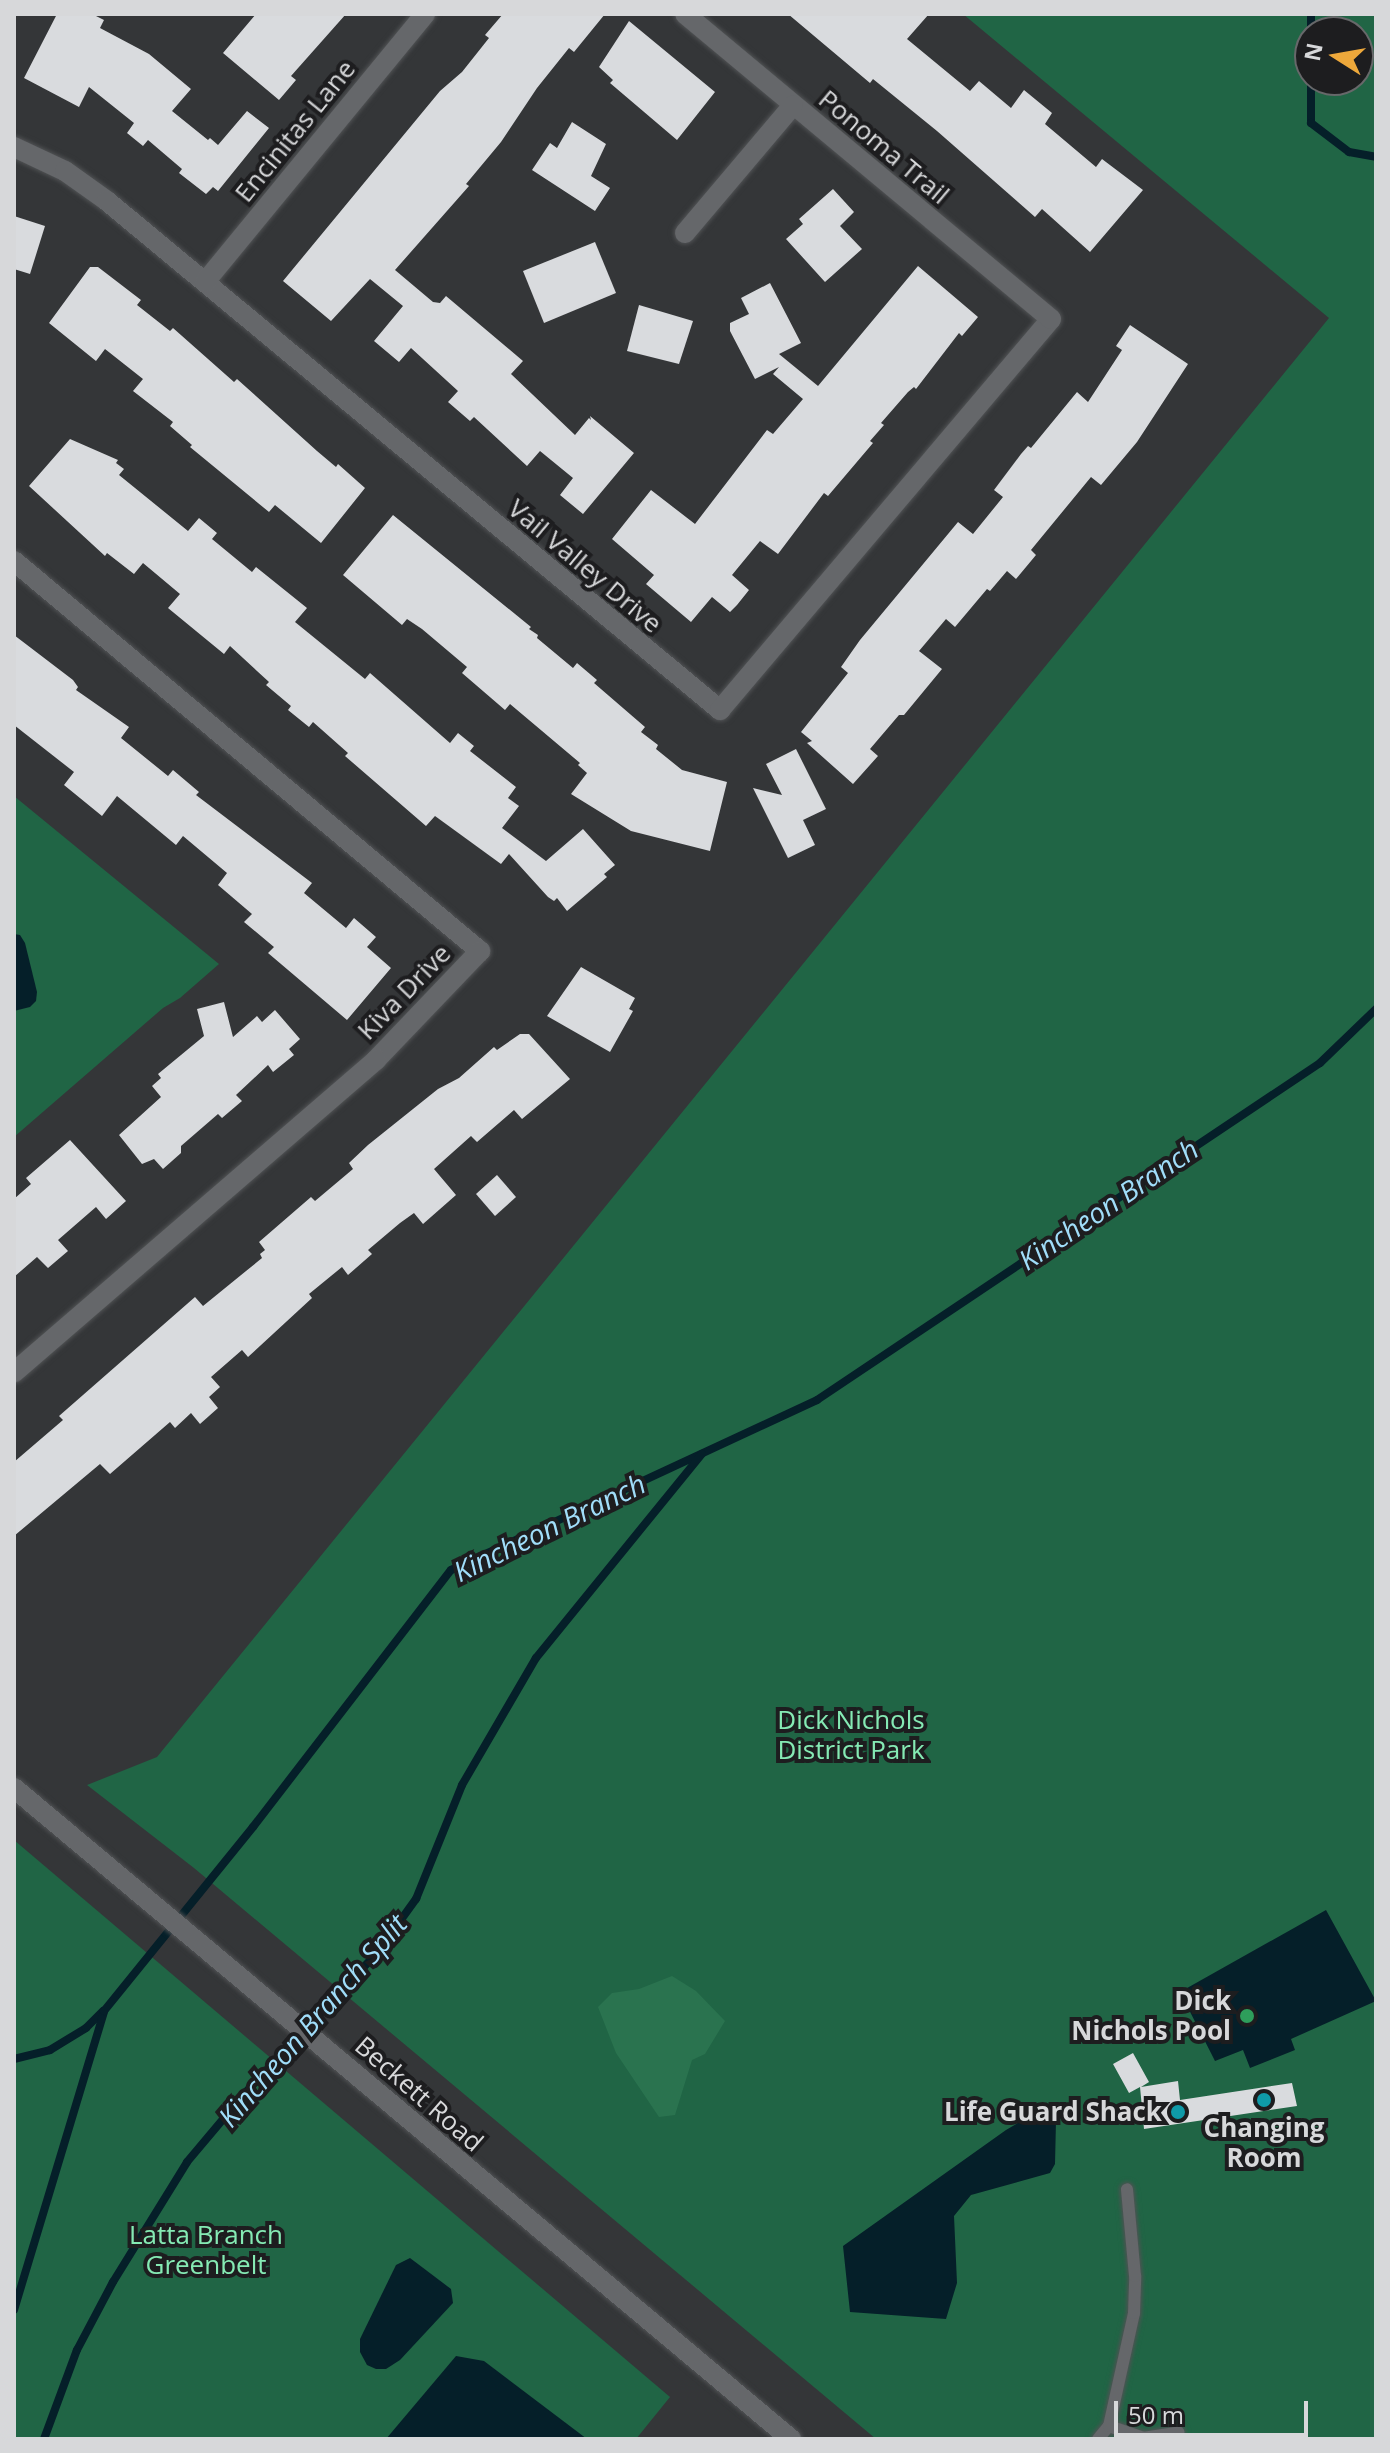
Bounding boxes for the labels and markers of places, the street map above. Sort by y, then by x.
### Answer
place label: Dick Nichols Pool [1071,1985,1231,2046]
marker: Dick Nichols Pool [1238,2007,1256,2025]
marker: Changing Room [1255,2091,1273,2109]
place label: Life Guard Shack [944,2096,1162,2128]
marker: Life Guard Shack [1169,2103,1187,2121]
place label: Changing Room [1204,2112,1324,2174]

